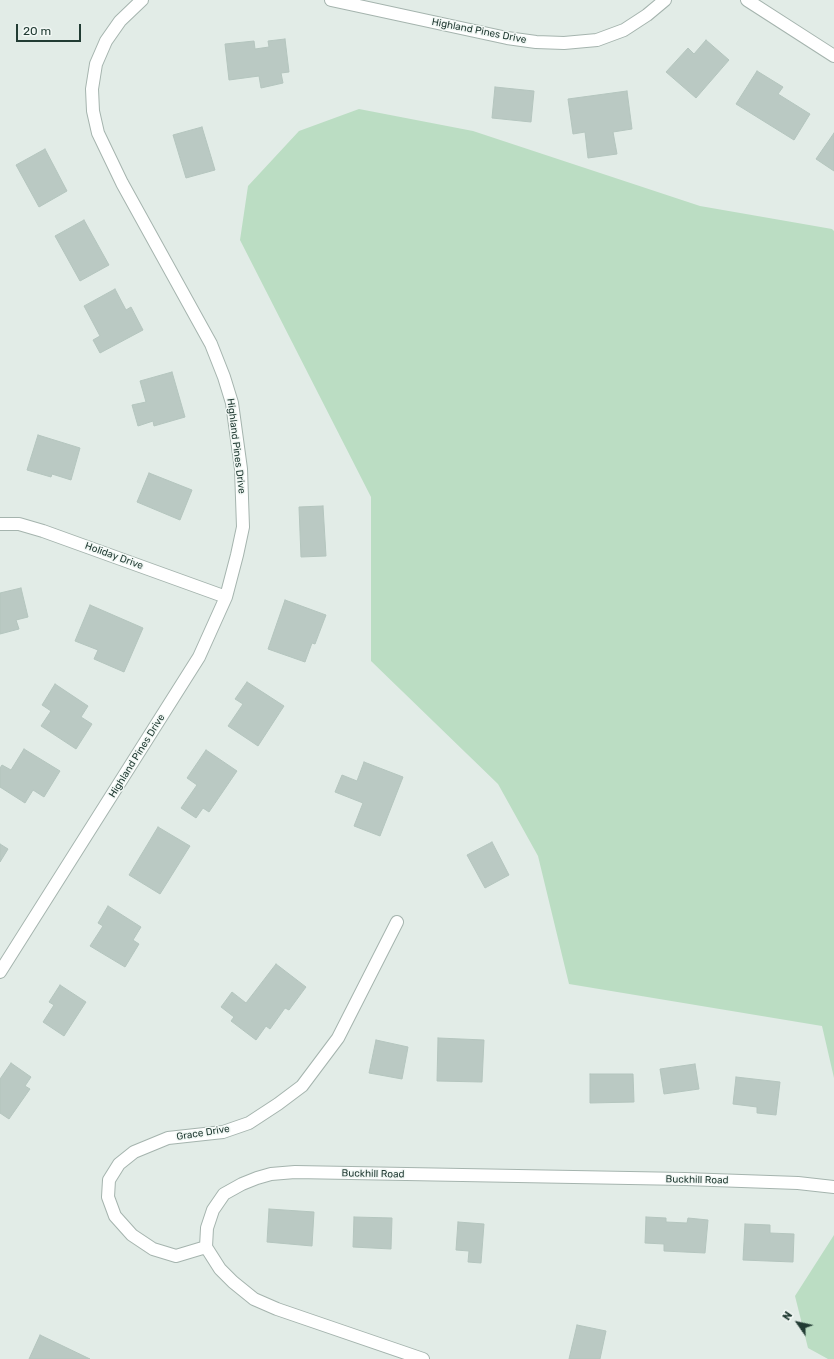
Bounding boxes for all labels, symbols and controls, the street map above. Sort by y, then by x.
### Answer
scale bar [18,16,83,42]
street label: Highland Pines Drive [431,16,527,46]
text: 20 m [23,24,51,38]
street label: Highland Pines Drive [224,398,248,494]
street label: Holiday Drive [83,540,145,572]
street label: Highland Pines Drive [106,712,168,800]
street label: Grace Drive [176,1123,230,1143]
street label: Buckhill Road [341,1167,405,1181]
street label: Buckhill Road [665,1173,729,1187]
north arrow [778,1303,818,1343]
text: N [780,1309,795,1323]

